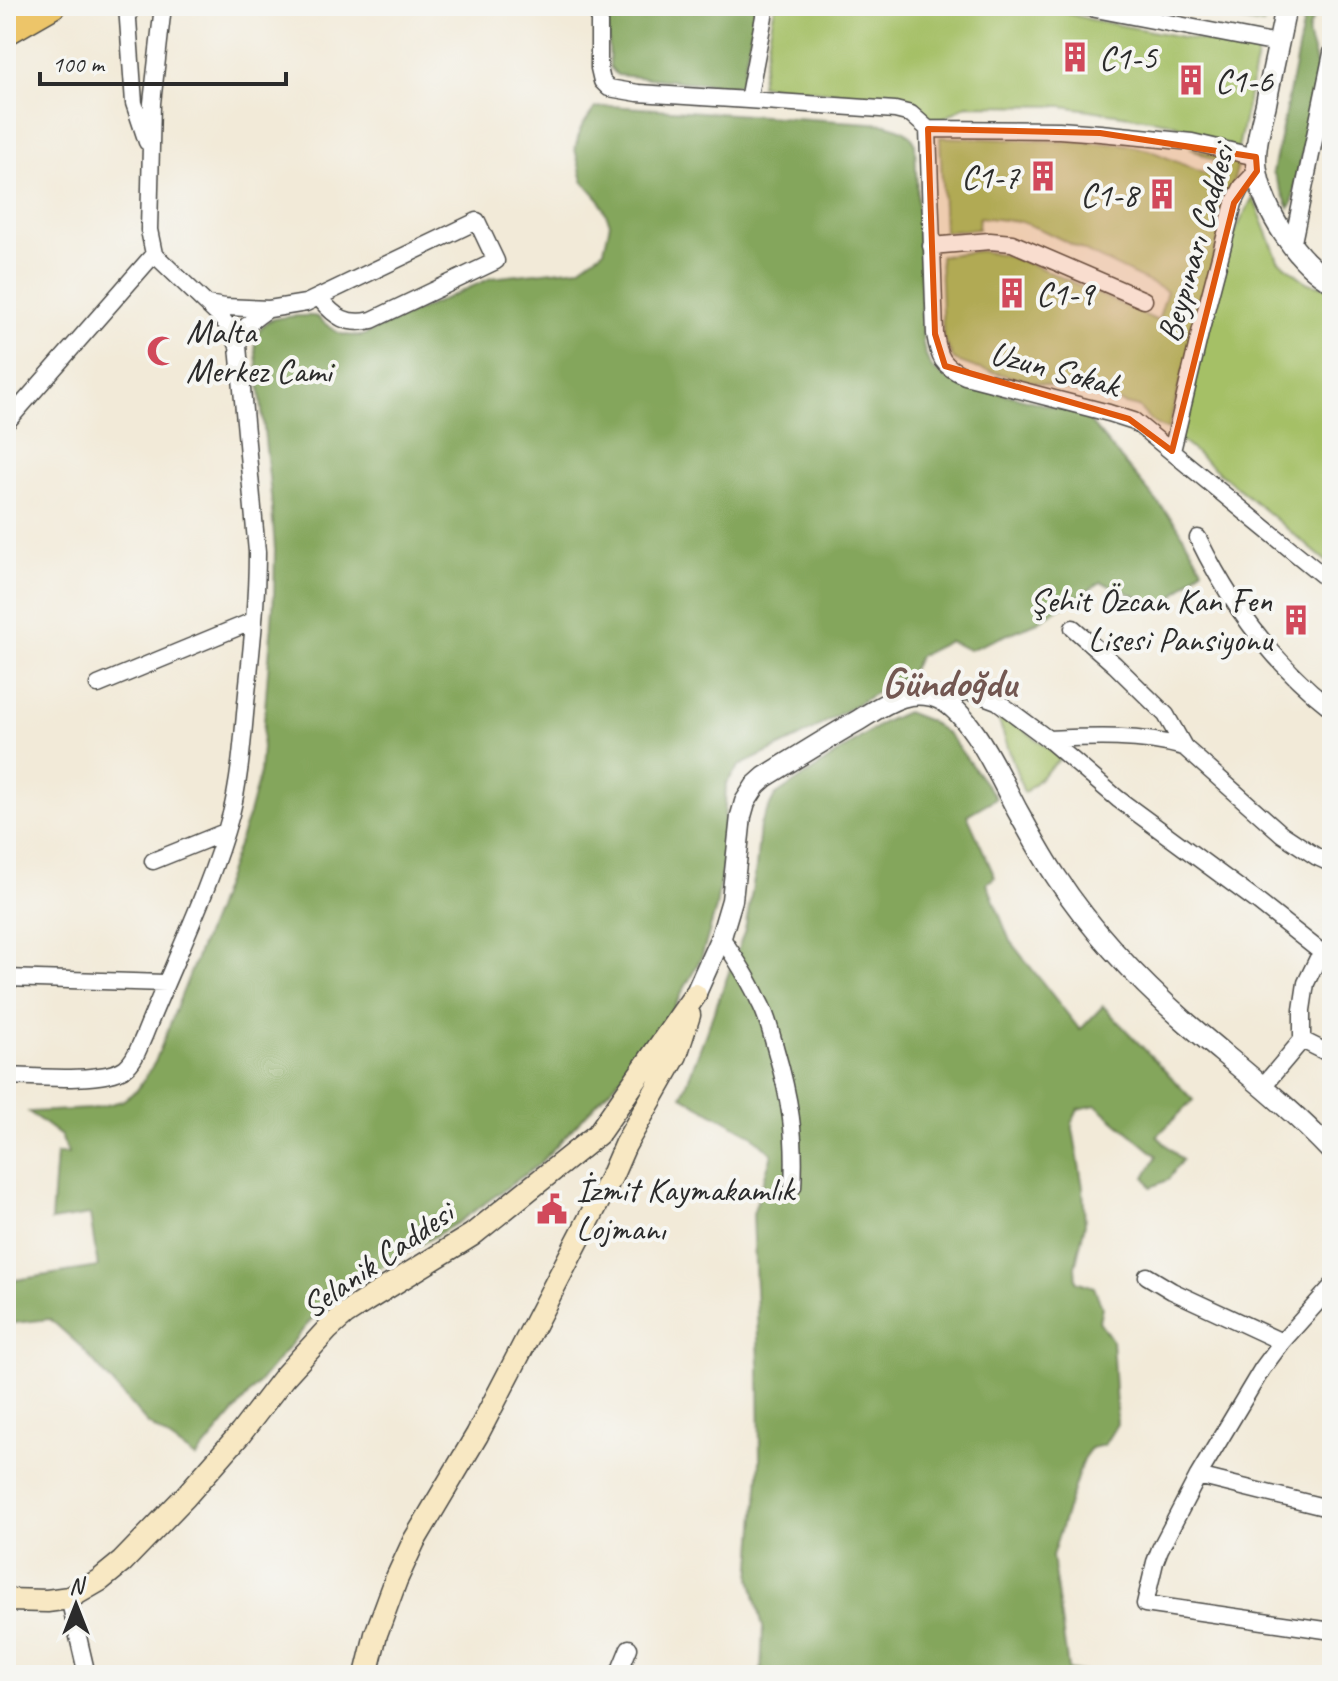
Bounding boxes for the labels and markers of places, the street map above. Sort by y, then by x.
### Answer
place label: C1-5 [1099,36,1158,79]
building icon: C1-5 [1058,40,1092,74]
place label: C1-6 [1215,59,1274,102]
building icon: C1-6 [1174,63,1208,97]
place label: C1-7 [961,155,1021,198]
building icon: C1-7 [1026,159,1060,193]
place label: C1-8 [1080,173,1142,216]
building icon: C1-8 [1145,177,1179,211]
place label: C1-9 [1036,272,1096,315]
building icon: C1-9 [995,276,1029,310]
place label: Malta Merkez Cami [186,310,335,392]
mosque icon: Malta Merkez Cami [145,334,179,368]
place label: Şehit Özcan Kan Fen Lisesi Pansiyonu [1030,579,1274,661]
building icon: Şehit Özcan Kan Fen Lisesi Pansiyonu [1279,603,1313,637]
place label: İzmit Kaymakamlık Lojmanı [576,1168,796,1250]
public building icon: İzmit Kaymakamlık Lojmanı [535,1192,569,1226]

